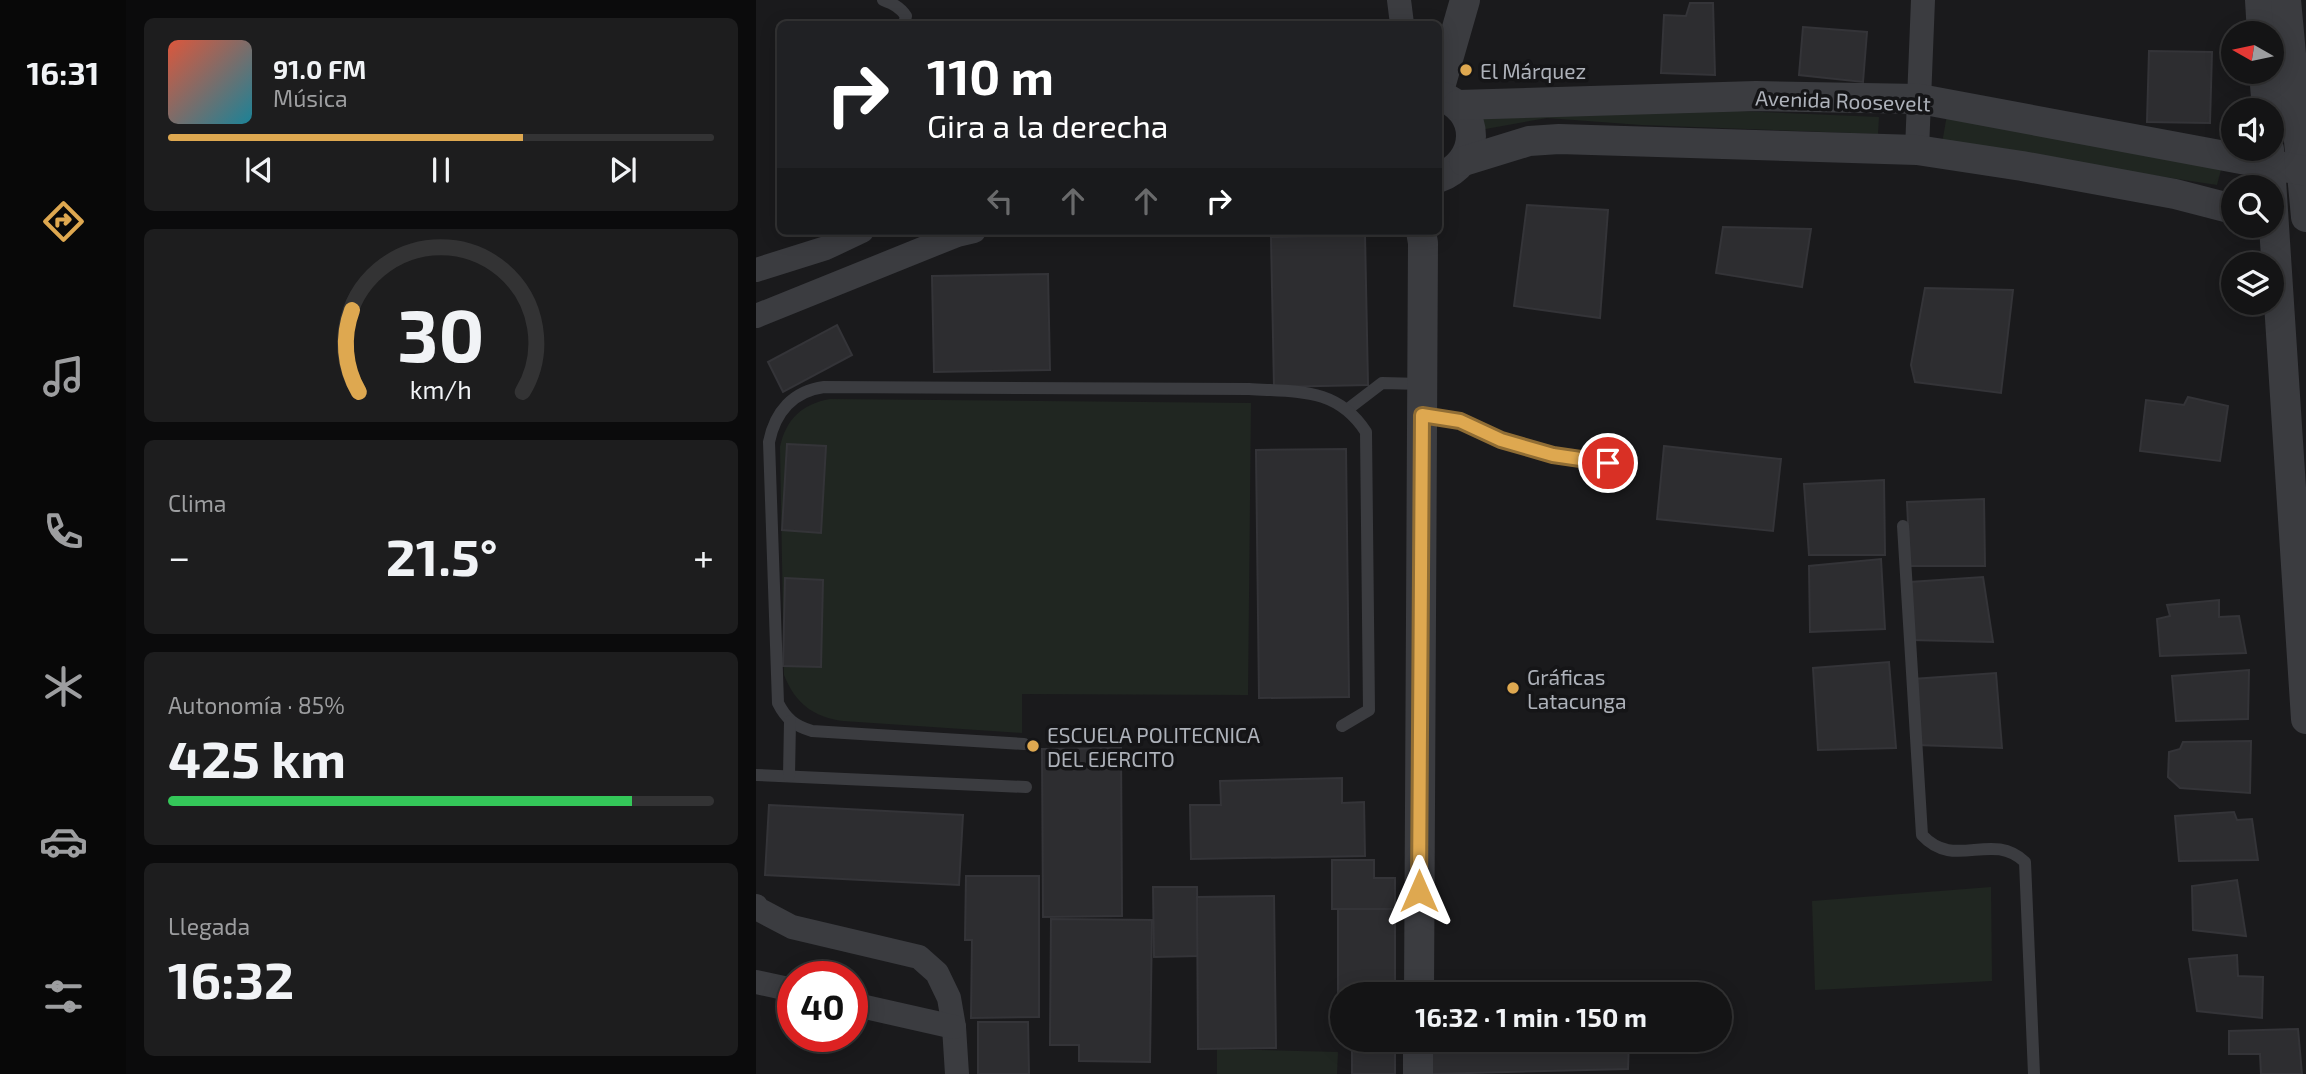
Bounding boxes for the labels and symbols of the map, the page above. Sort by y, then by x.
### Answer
north arrow [2221,21,2284,84]
place label: El Márquez [1480,58,1586,83]
marker: El Márquez [1458,62,1474,78]
street label: Avenida Roosevelt [1755,84,1931,116]
pin [1578,433,1638,493]
place label: Gráficas Latacunga [1527,664,1626,713]
marker: Gráficas Latacunga [1505,680,1521,696]
place label: ESCUELA POLITECNICA DEL EJERCITO [1047,722,1260,771]
marker: ESCUELA POLITECNICA DEL EJERCITO [1025,738,1041,754]
position arrow [1382,854,1456,928]
speed limit sign: 40 [777,961,868,1052]

